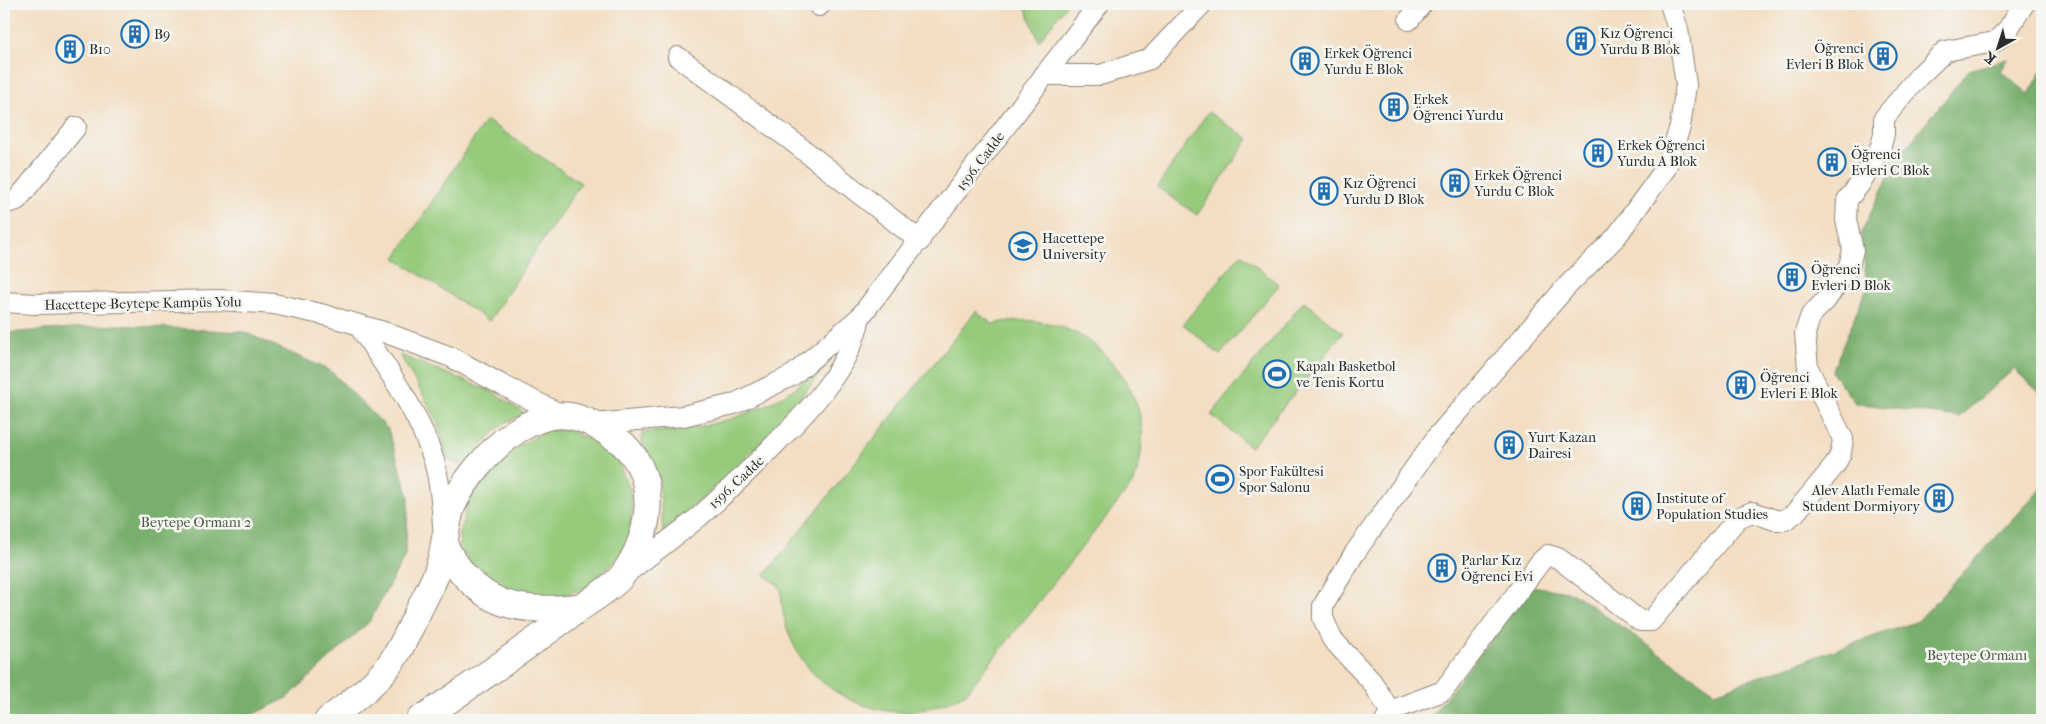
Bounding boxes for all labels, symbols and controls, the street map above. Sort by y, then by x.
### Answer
building icon: B9 [120,19,150,49]
north arrow [1974,22,2024,72]
place label: Kız Öğrenci Yurdu B Blok [1599,24,1681,58]
place label: B9 [154,26,170,43]
building icon: Kız Öğrenci Yurdu B Blok [1566,26,1596,56]
building icon: B10 [55,34,85,64]
place label: Öğrenci Evleri B Blok [1786,39,1865,73]
place label: B10 [89,41,111,58]
building icon: Öğrenci Evleri B Blok [1868,41,1898,71]
place label: Erkek Öğrenci Yurdu E Blok [1323,44,1412,78]
building icon: Erkek Öğrenci Yurdu E Blok [1290,46,1320,76]
text: K [1980,47,1999,68]
place label: Erkek Öğrenci Yurdu [1413,91,1504,124]
building icon: Erkek Öğrenci Yurdu [1379,92,1409,122]
street label: 1596. Cadde [953,128,1008,194]
place label: Erkek Öğrenci Yurdu A Blok [1616,136,1705,170]
building icon: Erkek Öğrenci Yurdu A Blok [1583,138,1613,168]
place label: Öğrenci Evleri C Blok [1851,145,1930,179]
building icon: Öğrenci Evleri C Blok [1817,147,1847,177]
place label: Erkek Öğrenci Yurdu C Blok [1473,166,1562,200]
building icon: Erkek Öğrenci Yurdu C Blok [1440,168,1470,198]
place label: Kız Öğrenci Yurdu D Blok [1342,174,1425,208]
building icon: Kız Öğrenci Yurdu D Blok [1309,176,1339,206]
place label: Hacettepe University [1042,230,1107,263]
school or university icon: Hacettepe University [1008,231,1038,261]
place label: Öğrenci Evleri D Blok [1811,260,1892,294]
building icon: Öğrenci Evleri D Blok [1777,262,1807,292]
street label: Hacettepe-Beytepe Kampüs Yolu [44,293,242,314]
place label: Kapalı Basketbol ve Tenis Kortu [1296,358,1396,391]
sports icon: Kapalı Basketbol ve Tenis Kortu [1262,359,1292,389]
place label: Öğrenci Evleri E Blok [1760,368,1838,402]
building icon: Öğrenci Evleri E Blok [1726,370,1756,400]
place label: Yurt Kazan Dairesi [1527,429,1596,462]
building icon: Yurt Kazan Dairesi [1494,430,1524,460]
street label: 1596. Cadde [705,452,768,512]
place label: Spor Fakültesi Spor Salonu [1239,463,1324,496]
sports icon: Spor Fakültesi Spor Salonu [1205,464,1235,494]
place label: Alev Alatlı Female Student Dormiyory [1803,482,1921,515]
building icon: Alev Alatlı Female Student Dormiyory [1924,483,1954,513]
place label: Institute of Population Studies [1656,490,1768,523]
building icon: Institute of Population Studies [1622,491,1652,521]
park label: Beytepe Ormanı 2 [141,514,251,531]
place label: Parlar Kız Öğrenci Evi [1461,552,1533,585]
building icon: Parlar Kız Öğrenci Evi [1427,553,1457,583]
park label: Beytepe Ormanı [1927,647,2027,664]

